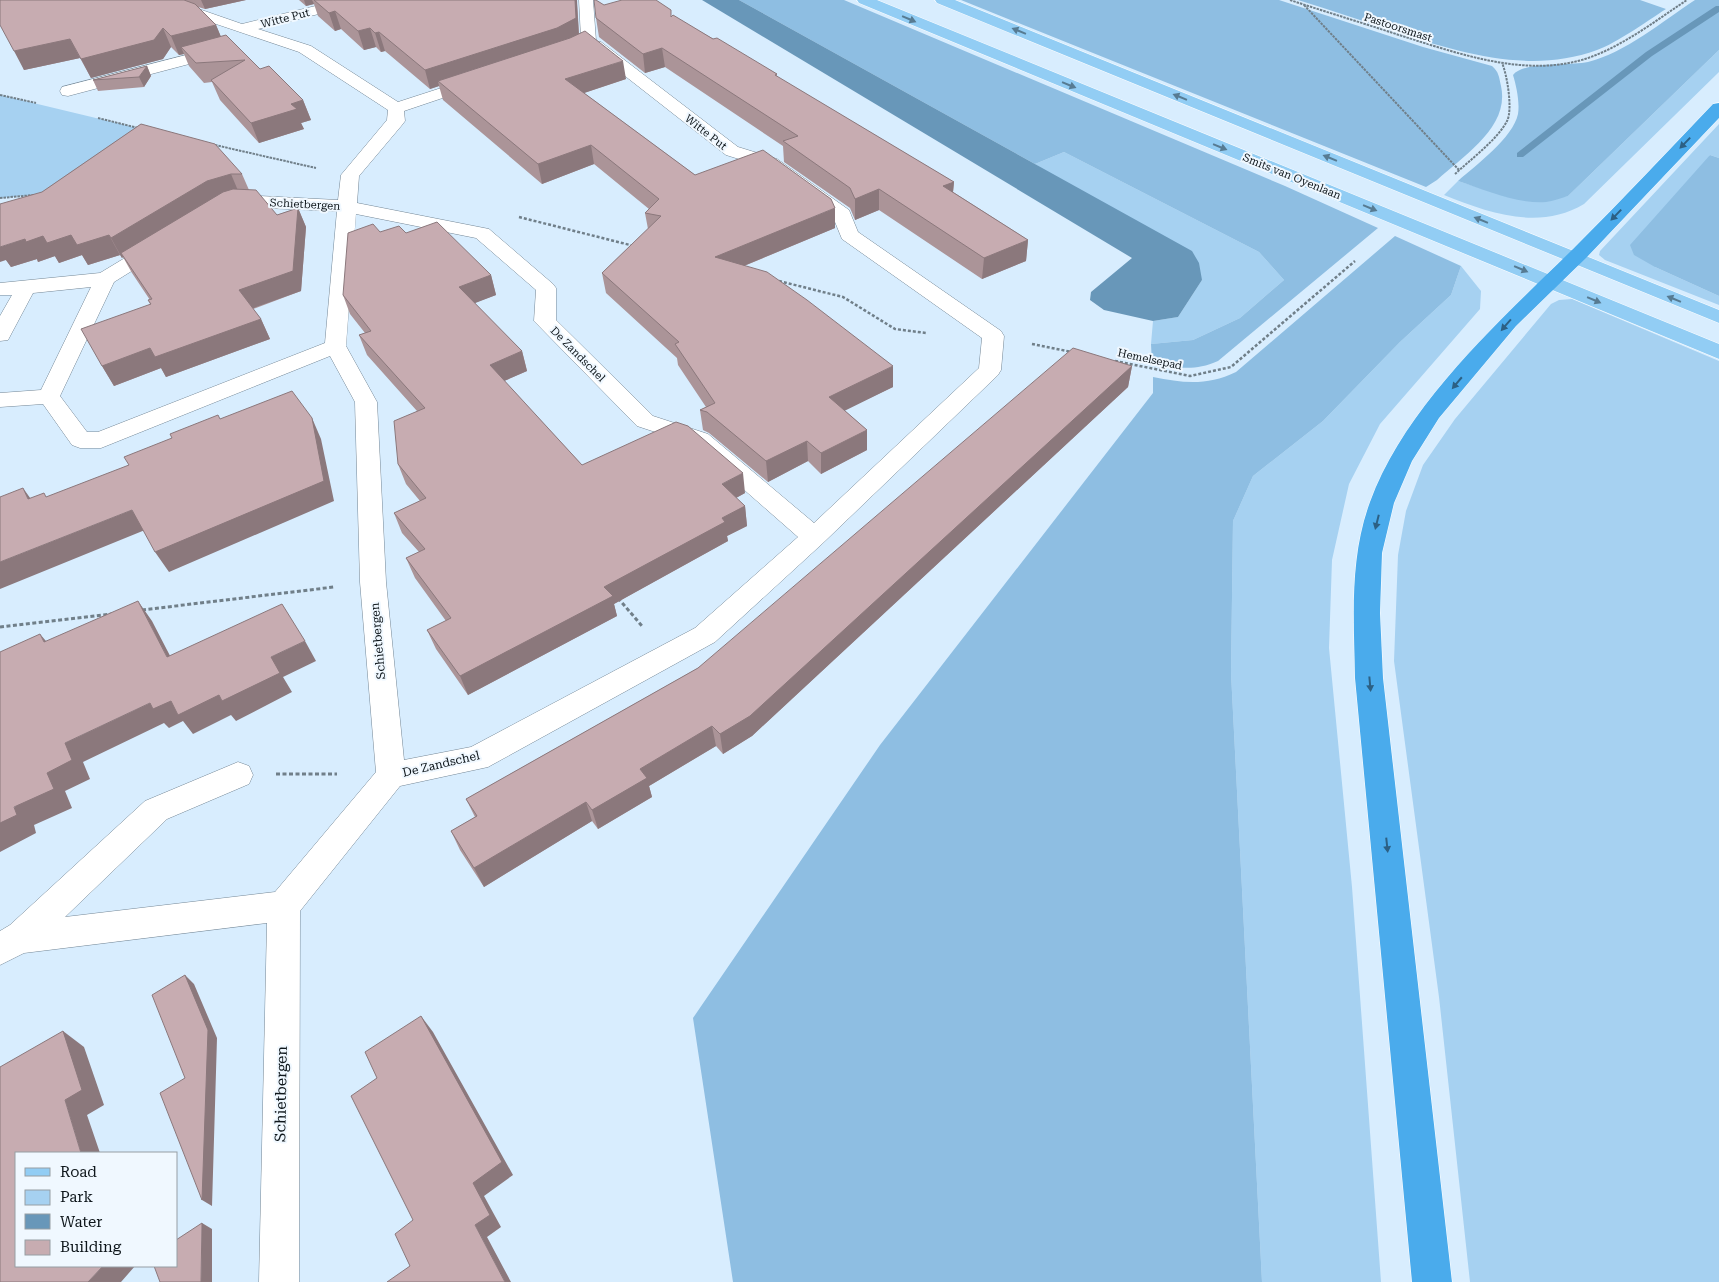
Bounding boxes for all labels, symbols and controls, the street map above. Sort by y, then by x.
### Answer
street label: Witte Put [259,6,311,31]
street label: Pastoorsmast [1362,10,1433,45]
one-way arrow [902,15,916,23]
one-way arrow [1011,27,1026,34]
one-way arrow [1062,82,1076,90]
one-way arrow [1172,93,1187,101]
street label: Witte Put [682,112,729,153]
one-way arrow [1679,137,1691,149]
one-way arrow [1213,143,1227,151]
street label: Smits van Oyenlaan [1241,151,1343,202]
one-way arrow [1323,154,1337,162]
street label: Schietbergen [269,196,341,213]
one-way arrow [1363,204,1377,212]
one-way arrow [1610,209,1622,221]
one-way arrow [1473,216,1488,224]
one-way arrow [1513,266,1528,274]
one-way arrow [1666,295,1681,303]
one-way arrow [1587,296,1602,304]
one-way arrow [1500,319,1511,332]
street label: De Zandschel [548,324,608,385]
street label: Hemelsepad [1116,346,1183,373]
one-way arrow [1451,376,1463,388]
one-way arrow [1373,515,1381,530]
street label: Schietbergen [368,602,388,680]
one-way arrow [1366,676,1374,692]
street label: De Zandschel [401,748,481,780]
one-way arrow [1383,838,1391,854]
street label: Schietbergen [271,1045,291,1142]
legend [15,1152,178,1267]
text: Road [60,1163,97,1181]
text: Park [60,1188,94,1206]
text: Water [60,1213,102,1231]
text: Building [60,1238,122,1256]

